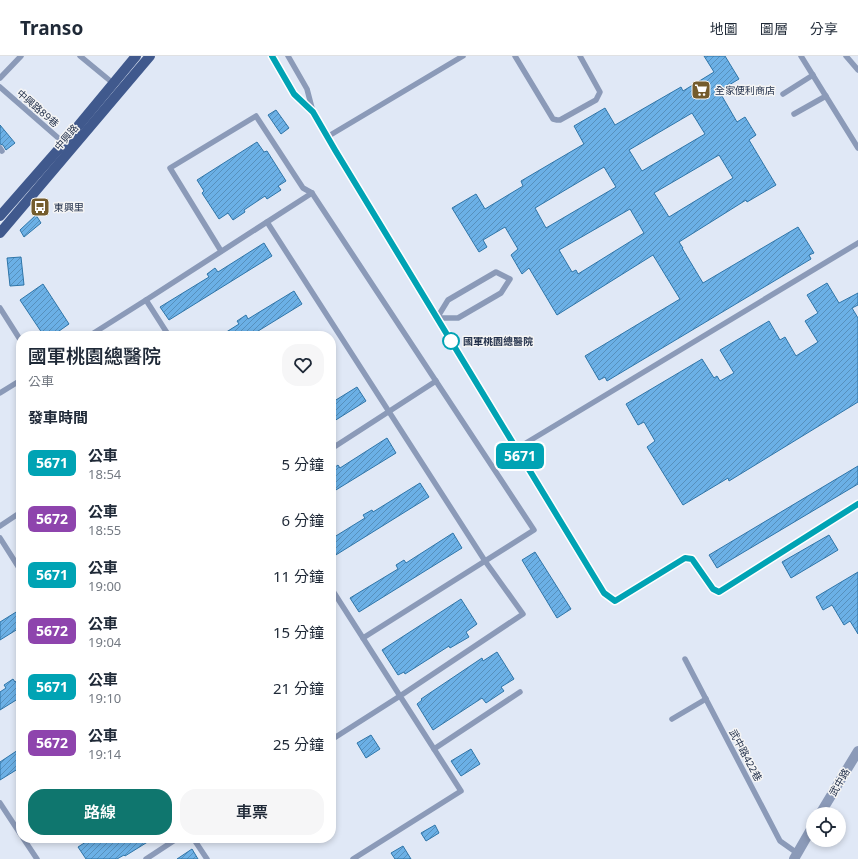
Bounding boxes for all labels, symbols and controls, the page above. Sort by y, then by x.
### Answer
text: Transo [20,15,83,41]
text: 地圖 [710,19,738,38]
text: 圖層 [760,19,788,38]
text: 分享 [810,19,838,38]
supermarket icon: 全家便利商店 [690,79,712,101]
place label: 全家便利商店 [715,83,775,97]
street label: 中興路89巷 [14,86,62,130]
street label: 中興路 [51,121,81,153]
bus stop icon: 東興里 [29,196,51,218]
place label: 東興里 [54,200,84,214]
marker: 國軍桃園總醫院 [442,332,460,350]
place label: 國軍桃園總醫院 [463,334,533,348]
text: 國軍桃園總醫院 [28,343,161,369]
button: heart [282,344,324,386]
text: 公車 [28,372,54,390]
text: 發車時間 [28,407,88,427]
line badge: 5671 [492,443,548,469]
text: 公車 [88,445,118,465]
text: 5671 [504,446,536,465]
text: 5671 [36,453,68,472]
text: 5 分鐘 [282,454,324,474]
text: 18:54 [88,465,121,483]
text: 公車 [88,501,118,521]
text: 5672 [36,509,68,528]
text: 6 分鐘 [282,510,324,530]
text: 18:55 [88,521,121,539]
text: 公車 [88,557,118,577]
text: 5671 [36,565,68,584]
text: 11 分鐘 [273,566,324,586]
text: 19:00 [88,577,121,595]
text: 公車 [88,613,118,633]
text: 5672 [36,621,68,640]
text: 15 分鐘 [273,622,324,642]
text: 19:04 [88,633,121,651]
text: 公車 [88,669,118,689]
text: 5671 [36,677,68,696]
text: 21 分鐘 [273,678,324,698]
text: 19:10 [88,689,121,707]
text: 公車 [88,725,118,745]
street label: 武中路422巷 [726,726,766,784]
text: 5672 [36,733,68,752]
text: 25 分鐘 [273,734,324,754]
text: 19:14 [88,745,121,763]
street label: 武中路 [825,766,853,798]
button: 路線 [28,789,172,835]
button: 車票 [180,789,324,835]
map controls [806,807,846,847]
button: locate [806,807,846,847]

